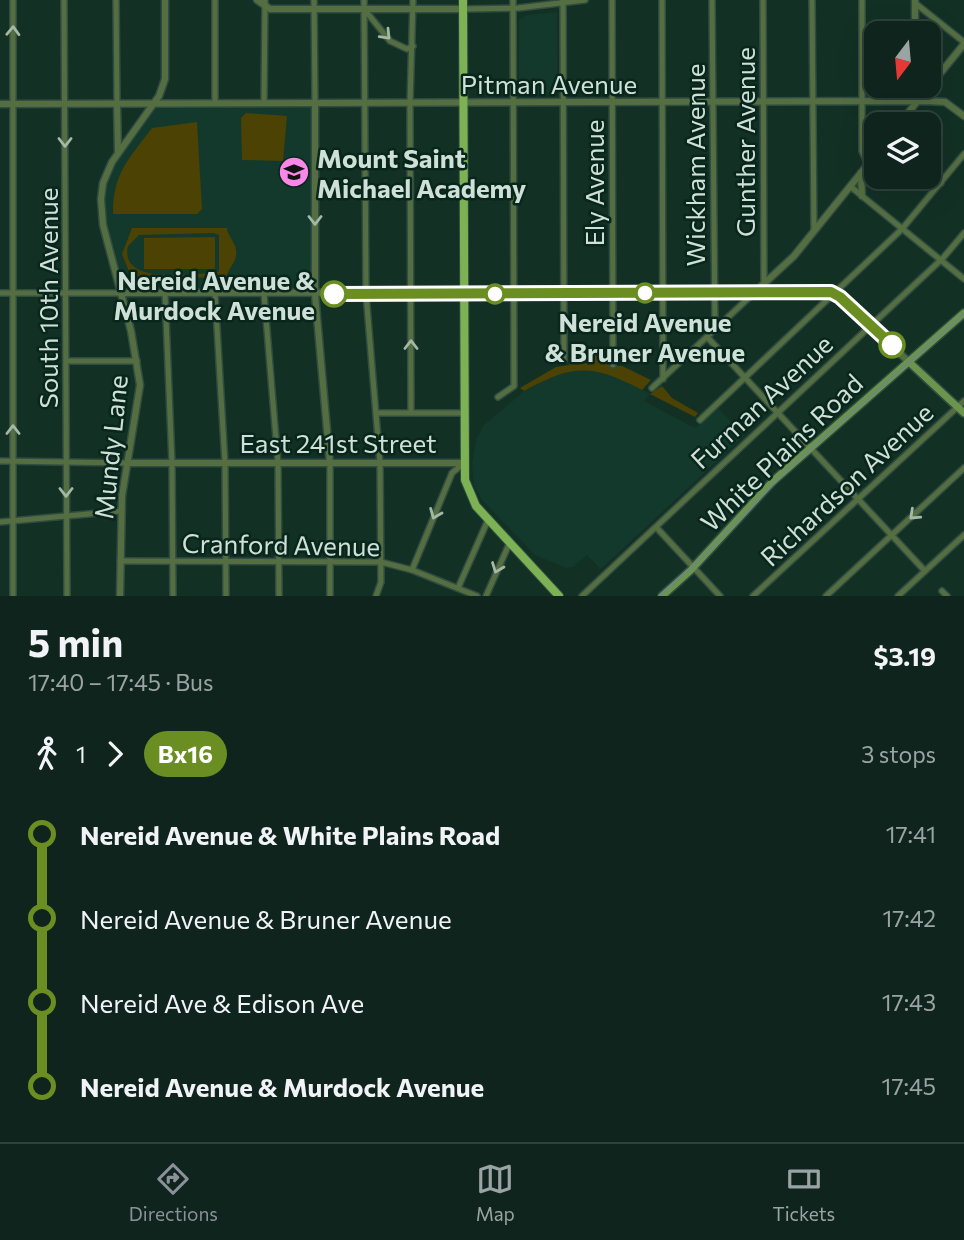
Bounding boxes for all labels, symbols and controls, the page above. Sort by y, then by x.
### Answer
north arrow [864,21,942,98]
map controls [864,21,941,189]
one-way arrow [5,25,21,36]
one-way arrow [377,27,390,40]
street label: Gunther Avenue [729,47,760,237]
street label: Wickham Avenue [679,64,710,266]
street label: Pitman Avenue [461,68,637,99]
button: layers [864,112,941,189]
street label: Ely Avenue [578,119,609,247]
one-way arrow [57,137,73,147]
place label: Mount Saint Michael Academy [317,142,526,203]
school or university icon: Mount Saint Michael Academy [277,155,311,189]
street label: South 10th Avenue [32,187,63,409]
one-way arrow [307,215,323,226]
place label: Nereid Avenue & Murdock Avenue [113,264,315,325]
marker: Nereid Avenue & Murdock Avenue [321,281,347,307]
marker: Nereid Avenue & Bruner Avenue [635,283,655,303]
unlabelled marker [485,284,505,304]
place label: Nereid Avenue & Bruner Avenue [545,306,745,367]
street label: Furman Avenue [684,328,838,474]
unlabelled marker [879,332,905,358]
one-way arrow [403,339,418,350]
street label: White Plains Road [694,367,868,537]
street label: Mundy Lane [87,373,133,521]
street label: Richardson Avenue [753,396,939,572]
one-way arrow [5,424,21,435]
street label: East 241st Street [239,427,437,458]
one-way arrow [59,486,74,497]
one-way arrow [909,506,922,519]
one-way arrow [429,507,443,519]
street label: Cranford Avenue [182,527,380,561]
one-way arrow [491,562,505,574]
text: 5 min [28,618,123,665]
text: $3.19 [874,640,936,671]
text: 17:40 – 17:45 · Bus [28,668,213,696]
icon: walk [28,735,66,773]
icon: forward [96,735,134,773]
text: Bx16 [158,739,213,768]
text: 1 [76,740,86,768]
text: 3 stops [861,740,936,768]
text: Nereid Avenue & White Plains Road [80,819,500,850]
text: 17:41 [886,820,936,848]
text: Nereid Avenue & Bruner Avenue [80,903,452,934]
text: 17:42 [882,904,936,932]
text: Nereid Ave & Edison Ave [80,987,364,1018]
text: 17:43 [882,988,936,1016]
text: Nereid Avenue & Murdock Avenue [80,1071,484,1102]
text: 17:45 [882,1072,936,1100]
tab: Directions [129,1160,218,1225]
tab: Map [476,1160,515,1225]
tab: Tickets [772,1160,835,1225]

